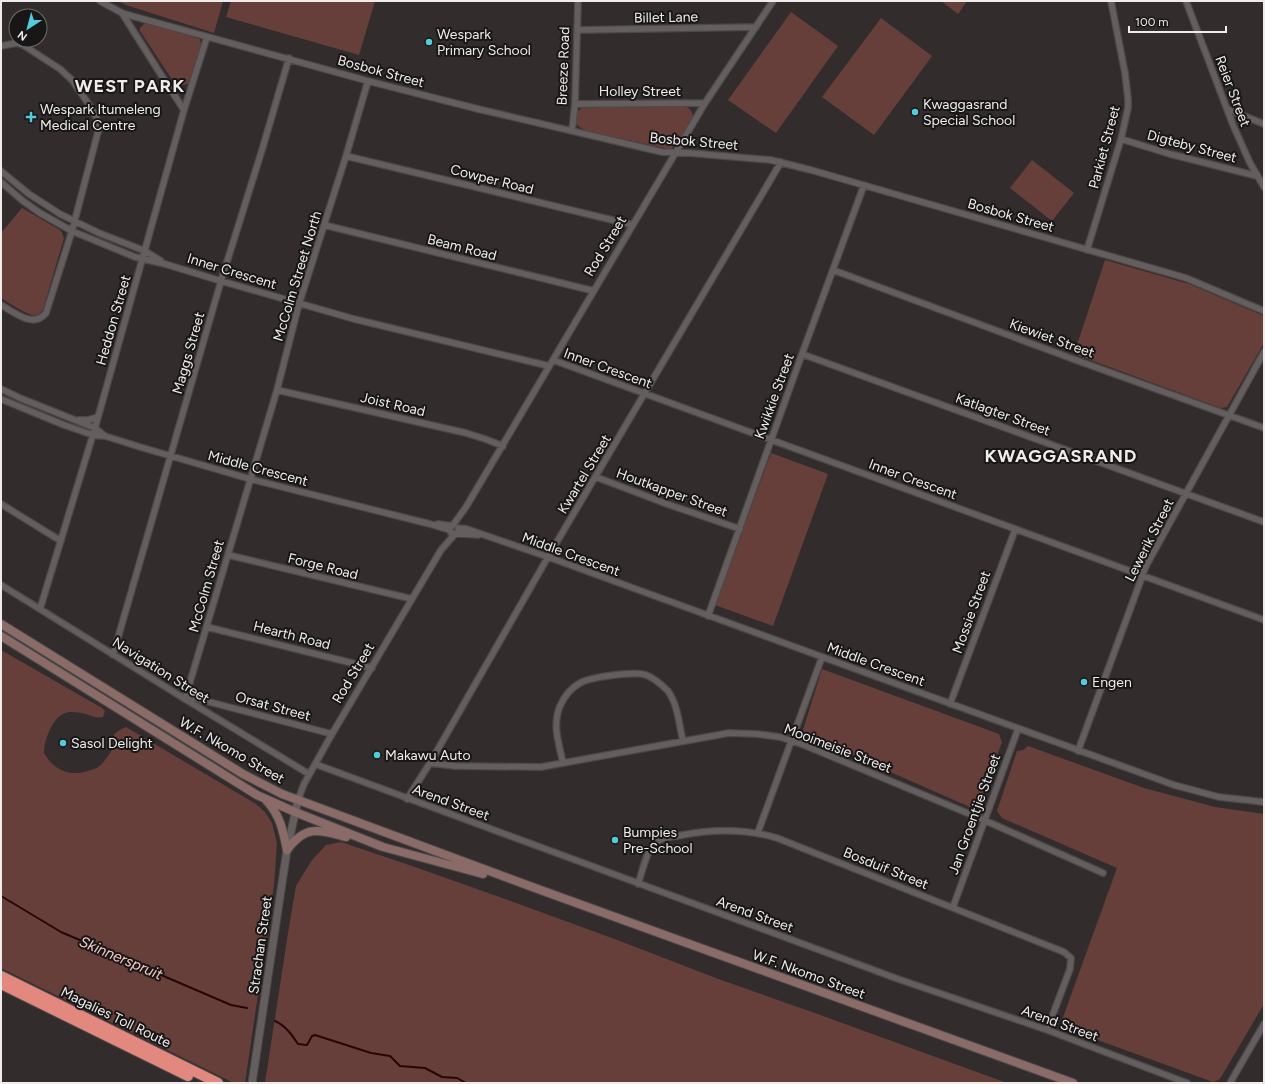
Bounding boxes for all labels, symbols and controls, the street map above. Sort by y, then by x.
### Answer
north arrow [8,8,48,48]
street label: Billet Lane [634,8,699,27]
scale bar [1129,8,1226,34]
text: 100 m [1135,15,1169,29]
place label: Wespark Primary School [437,26,531,59]
street label: Breeze Road [554,26,573,106]
text: N [15,28,30,43]
marker: Wespark Primary School [424,37,434,47]
street label: Bosbok Street [336,52,426,91]
street label: Reier Street [1211,53,1254,129]
district label: WEST PARK [75,75,185,97]
street label: Holley Street [599,83,681,100]
place label: Kwaggasrand Special School [923,96,1015,129]
place label: Wespark Itumeleng Medical Centre [40,101,161,134]
street label: Parkiet Street [1085,104,1124,191]
marker: Kwaggasrand Special School [910,107,920,117]
marker: Wespark Itumeleng Medical Centre [25,111,37,123]
street label: Digteby Street [1145,126,1239,167]
street label: Bosbok Street [649,129,739,154]
street label: Cowper Road [448,161,535,198]
street label: Bosbok Street [966,195,1056,236]
street label: McColm Street North [270,209,325,343]
street label: Rod Street [581,213,630,280]
street label: Beam Road [425,231,498,264]
street label: Inner Crescent [185,250,279,293]
street label: Heddon Street [92,273,134,367]
street label: Maggs Street [169,310,208,396]
street label: Kiewiet Street [1007,315,1097,362]
street label: Inner Crescent [561,345,654,392]
street label: Kwikkie Street [751,351,798,441]
street label: Joist Road [359,389,427,420]
street label: Katlagter Street [953,389,1053,439]
street label: Kwartel Street [554,431,615,517]
district label: KWAGGASRAND [985,445,1137,467]
street label: Middle Crescent [206,447,310,490]
street label: Inner Crescent [866,456,959,503]
street label: Houtkapper Street [614,464,730,520]
street label: Lewerik Street [1121,496,1178,584]
street label: Middle Crescent [520,529,622,580]
street label: McColm Street [185,538,228,634]
street label: Forge Road [286,550,360,583]
street label: Mossie Street [949,569,994,656]
street label: Hearth Road [252,618,332,653]
street label: Navigation Street [109,634,212,707]
street label: Middle Crescent [825,639,927,690]
street label: Rod Street [329,640,378,707]
place label: Engen [1092,674,1132,691]
marker: Engen [1079,677,1089,687]
street label: Orsat Street [233,688,312,725]
street label: W.F. Nkomo Street [176,713,287,787]
street label: Mooimeisie Street [781,720,894,777]
place label: Sasol Delight [71,735,153,752]
marker: Sasol Delight [58,738,68,748]
place label: Makawu Auto [385,747,471,764]
marker: Makawu Auto [372,750,382,760]
street label: Jan Groentjie Street [945,752,1004,877]
street label: Arend Street [410,781,492,824]
place label: Bumpies Pre-School [623,824,693,857]
marker: Bumpies Pre-School [610,835,620,845]
street label: Bosduif Street [841,844,931,893]
street label: Arend Street [714,893,796,936]
street label: Strachan Street [245,895,276,995]
water label: Skinnerspruit [77,932,166,984]
street label: W.F. Nkomo Street [750,946,867,1003]
street label: Magalies Toll Route [58,983,174,1052]
street label: Arend Street [1019,1002,1101,1045]

